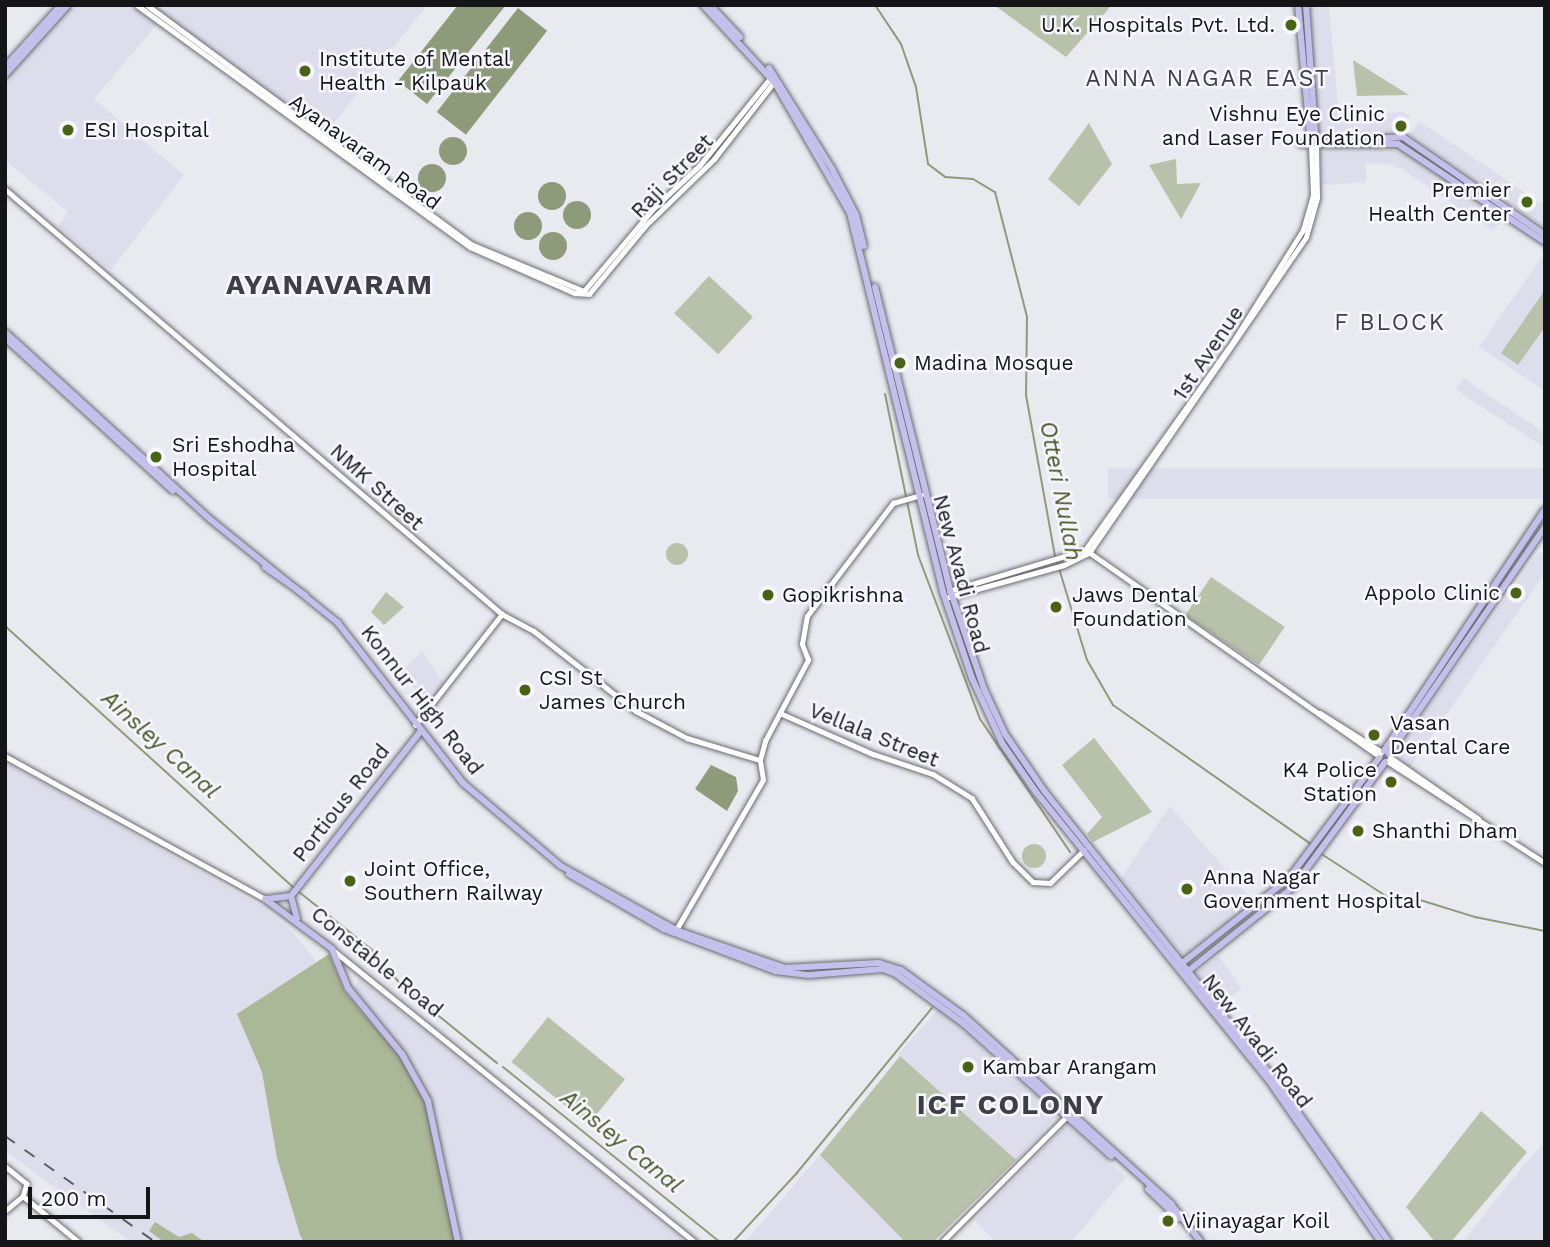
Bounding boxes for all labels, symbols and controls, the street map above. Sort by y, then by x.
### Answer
place label: U.K. Hospitals Pvt. Ltd. [1041,12,1275,38]
marker: U.K. Hospitals Pvt. Ltd. [1281,15,1301,35]
place label: Institute of Mental Health - Kilpauk [319,46,511,96]
marker: Institute of Mental Health - Kilpauk [297,63,313,79]
district label: ANNA NAGAR EAST [1087,65,1329,93]
street label: Ayanavaram Road [284,89,446,215]
place label: Vishnu Eye Clinic and Laser Foundation [1162,101,1385,151]
marker: Vishnu Eye Clinic and Laser Foundation [1391,116,1411,136]
place label: ESI Hospital [84,117,209,143]
marker: ESI Hospital [58,120,78,140]
street label: Raji Street [626,129,718,223]
place label: Premier Health Center [1368,177,1511,227]
marker: Premier Health Center [1517,192,1537,212]
district label: AYANAVARAM [227,268,433,302]
street label: 1st Avenue [1167,301,1249,405]
district label: F BLOCK [1335,309,1445,337]
place label: Madina Mosque [914,350,1074,376]
marker: Madina Mosque [892,355,908,371]
water label: Otteri Nullah [1033,419,1087,563]
place label: Sri Eshodha Hospital [172,432,295,482]
street label: NMK Street [325,438,429,536]
marker: Sri Eshodha Hospital [146,447,166,467]
street label: New Avadi Road [928,491,994,657]
place label: Appolo Clinic [1364,580,1500,606]
place label: Gopikrishna [782,582,904,608]
place label: Jaws Dental Foundation [1072,582,1198,632]
marker: Appolo Clinic [1506,583,1526,603]
marker: Gopikrishna [760,587,776,603]
marker: Jaws Dental Foundation [1046,597,1066,617]
street label: Konnur High Road [356,620,488,780]
place label: CSI St James Church [539,665,686,715]
marker: CSI St James Church [517,682,533,698]
water label: Ainsley Canal [95,685,225,805]
street label: Vellala Street [805,697,943,773]
place label: Vasan Dental Care [1390,710,1511,760]
marker: Vasan Dental Care [1364,725,1384,745]
street label: Portious Road [287,739,395,867]
place label: K4 Police Station [1282,757,1377,807]
marker: K4 Police Station [1383,774,1399,790]
place label: Shanthi Dham [1372,818,1518,844]
marker: Shanthi Dham [1350,823,1366,839]
place label: Joint Office, Southern Railway [364,856,543,906]
place label: Anna Nagar Government Hospital [1203,864,1421,914]
marker: Joint Office, Southern Railway [342,873,358,889]
marker: Anna Nagar Government Hospital [1177,879,1197,899]
street label: Constable Road [306,901,448,1023]
street label: New Avadi Road [1196,968,1318,1114]
place label: Kambar Arangam [982,1054,1158,1080]
marker: Kambar Arangam [960,1059,976,1075]
water label: Ainsley Canal [554,1084,688,1200]
district label: ICF COLONY [918,1088,1104,1122]
scale bar [32,1174,154,1218]
text: 200 m [41,1186,107,1211]
place label: Viinayagar Koil [1182,1208,1330,1234]
marker: Viinayagar Koil [1160,1213,1176,1229]

